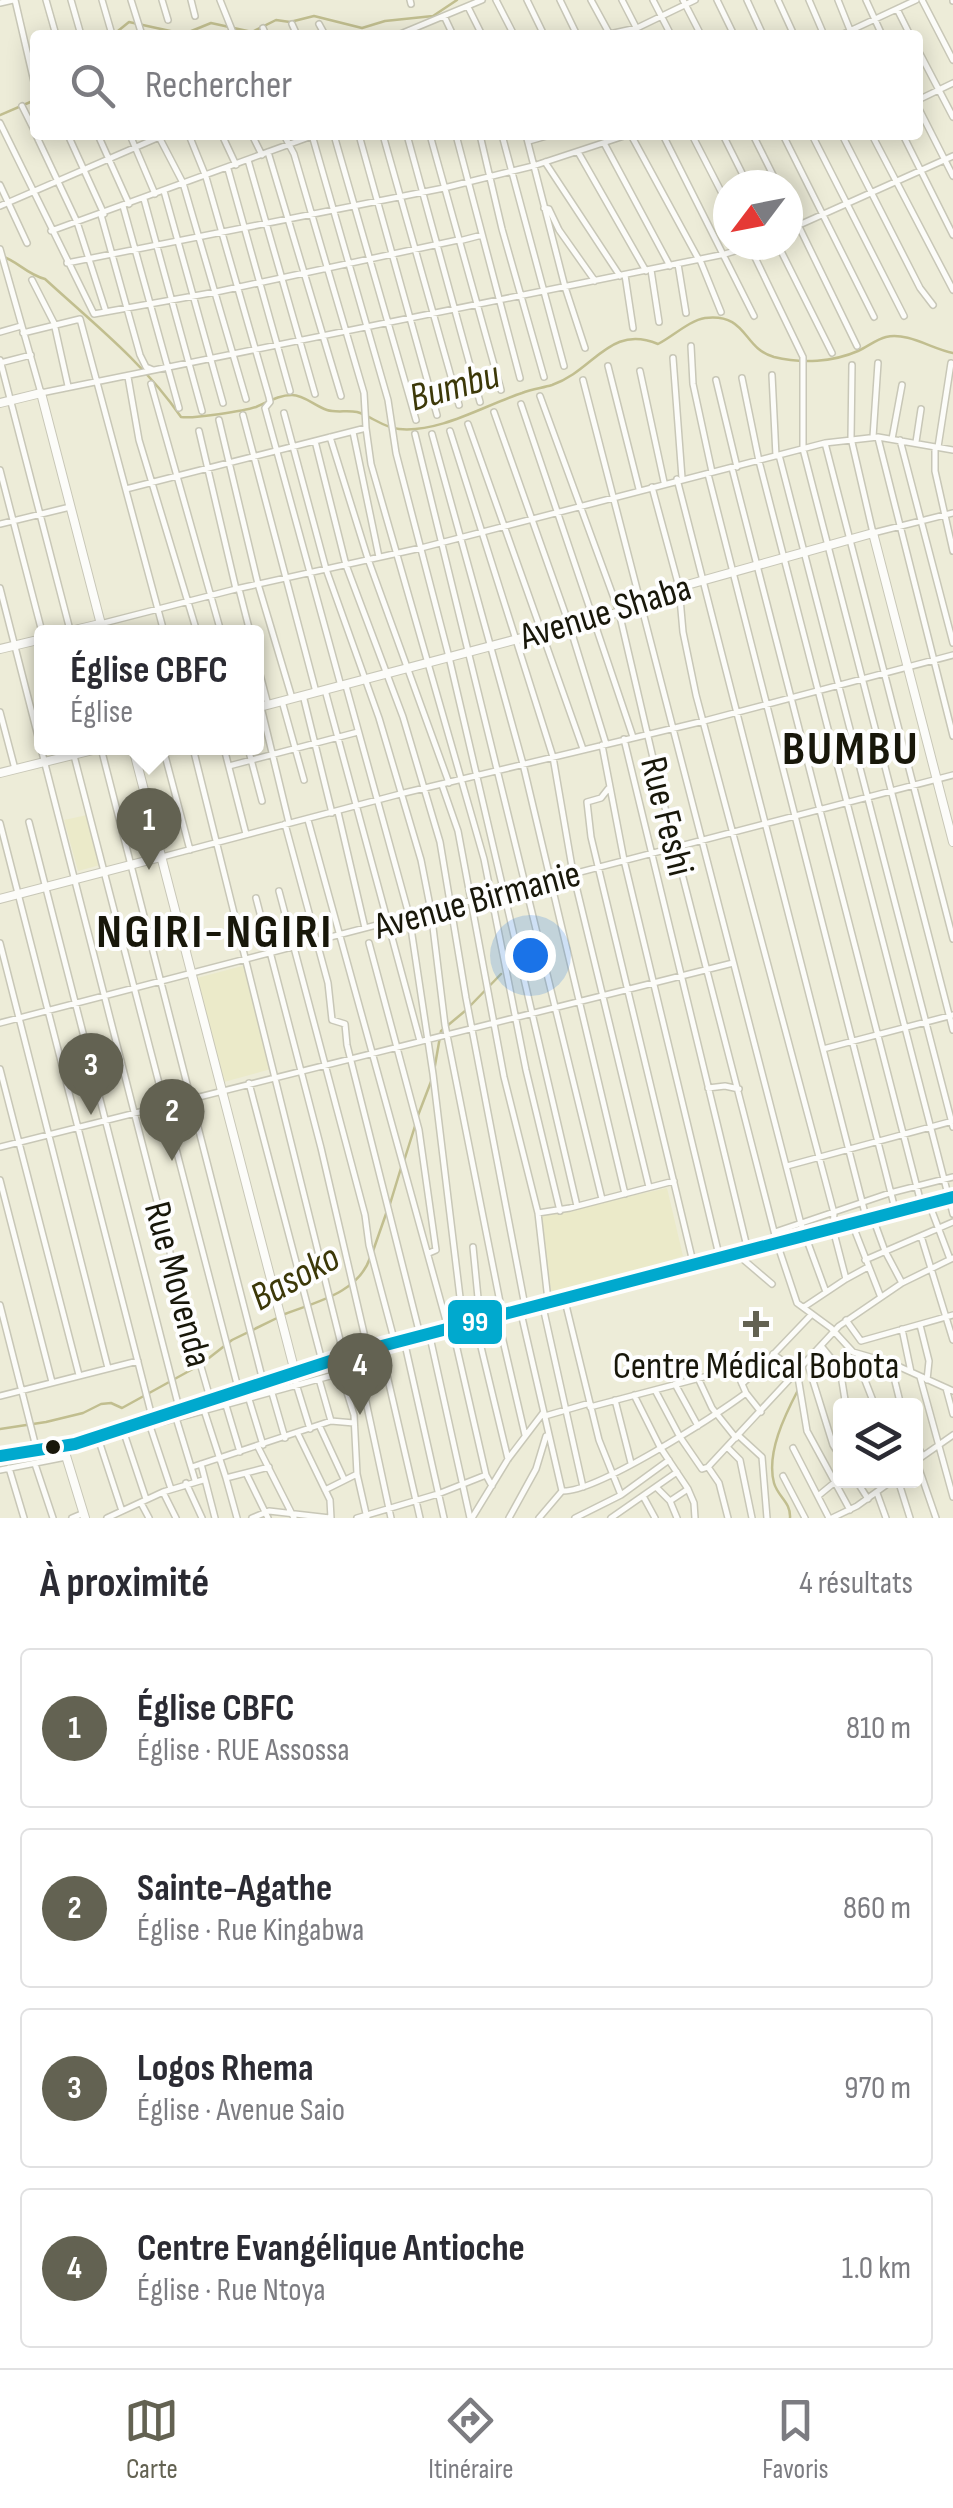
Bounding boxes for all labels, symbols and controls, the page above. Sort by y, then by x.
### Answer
search box [30,30,923,140]
icon: search [65,58,120,113]
text: Rechercher [145,63,292,108]
north arrow [713,170,803,260]
water label: Bumbu [404,351,506,423]
street label: Avenue Shaba [514,565,696,660]
popup [34,625,264,755]
text: Église CBFC [70,648,228,693]
text: Église [70,693,133,732]
district label: BUMBU [782,721,920,778]
street label: Rue Feshi [630,752,703,880]
pin: 1 [116,788,182,870]
street label: Avenue Birmanie [368,851,585,950]
district label: NGIRI-NGIRI [96,904,334,961]
your location [505,930,556,981]
pin: 3 [58,1032,124,1115]
pin: 2 [140,1078,204,1161]
street label: Rue Movenda [134,1197,221,1372]
water label: Basoko [242,1234,348,1322]
line badge: 99 [446,1298,504,1346]
text: 99 [462,1306,488,1339]
marker: Centre Médical Bobota [743,1311,769,1337]
pin: 4 [328,1332,392,1415]
place label: Centre Médical Bobota [613,1344,899,1389]
map controls [833,1398,923,1488]
button: layers [833,1398,923,1488]
unlabelled marker [43,1437,63,1457]
text: À proximité [40,1558,209,1609]
text: 4 résultats [799,1564,913,1603]
text: Église CBFC [137,1686,295,1731]
text: 1 [68,1709,81,1748]
text: 810 m [846,1709,911,1748]
text: Église · RUE Assossa [137,1731,350,1770]
text: Sainte-Agathe [137,1866,332,1911]
text: 2 [67,1889,82,1928]
text: 860 m [843,1889,911,1928]
text: Église · Rue Kingabwa [137,1911,364,1950]
text: Logos Rhema [137,2046,314,2091]
text: 3 [67,2069,82,2108]
text: 970 m [844,2069,911,2108]
text: Église · Avenue Saio [137,2091,345,2130]
text: Centre Evangélique Antioche [137,2226,525,2271]
text: 4 [67,2249,82,2288]
text: 1.0 km [842,2249,911,2288]
text: Église · Rue Ntoya [137,2271,326,2310]
tab: Carte [124,2393,179,2486]
tab: Itinéraire [428,2393,513,2486]
tab: Favoris [762,2393,829,2486]

